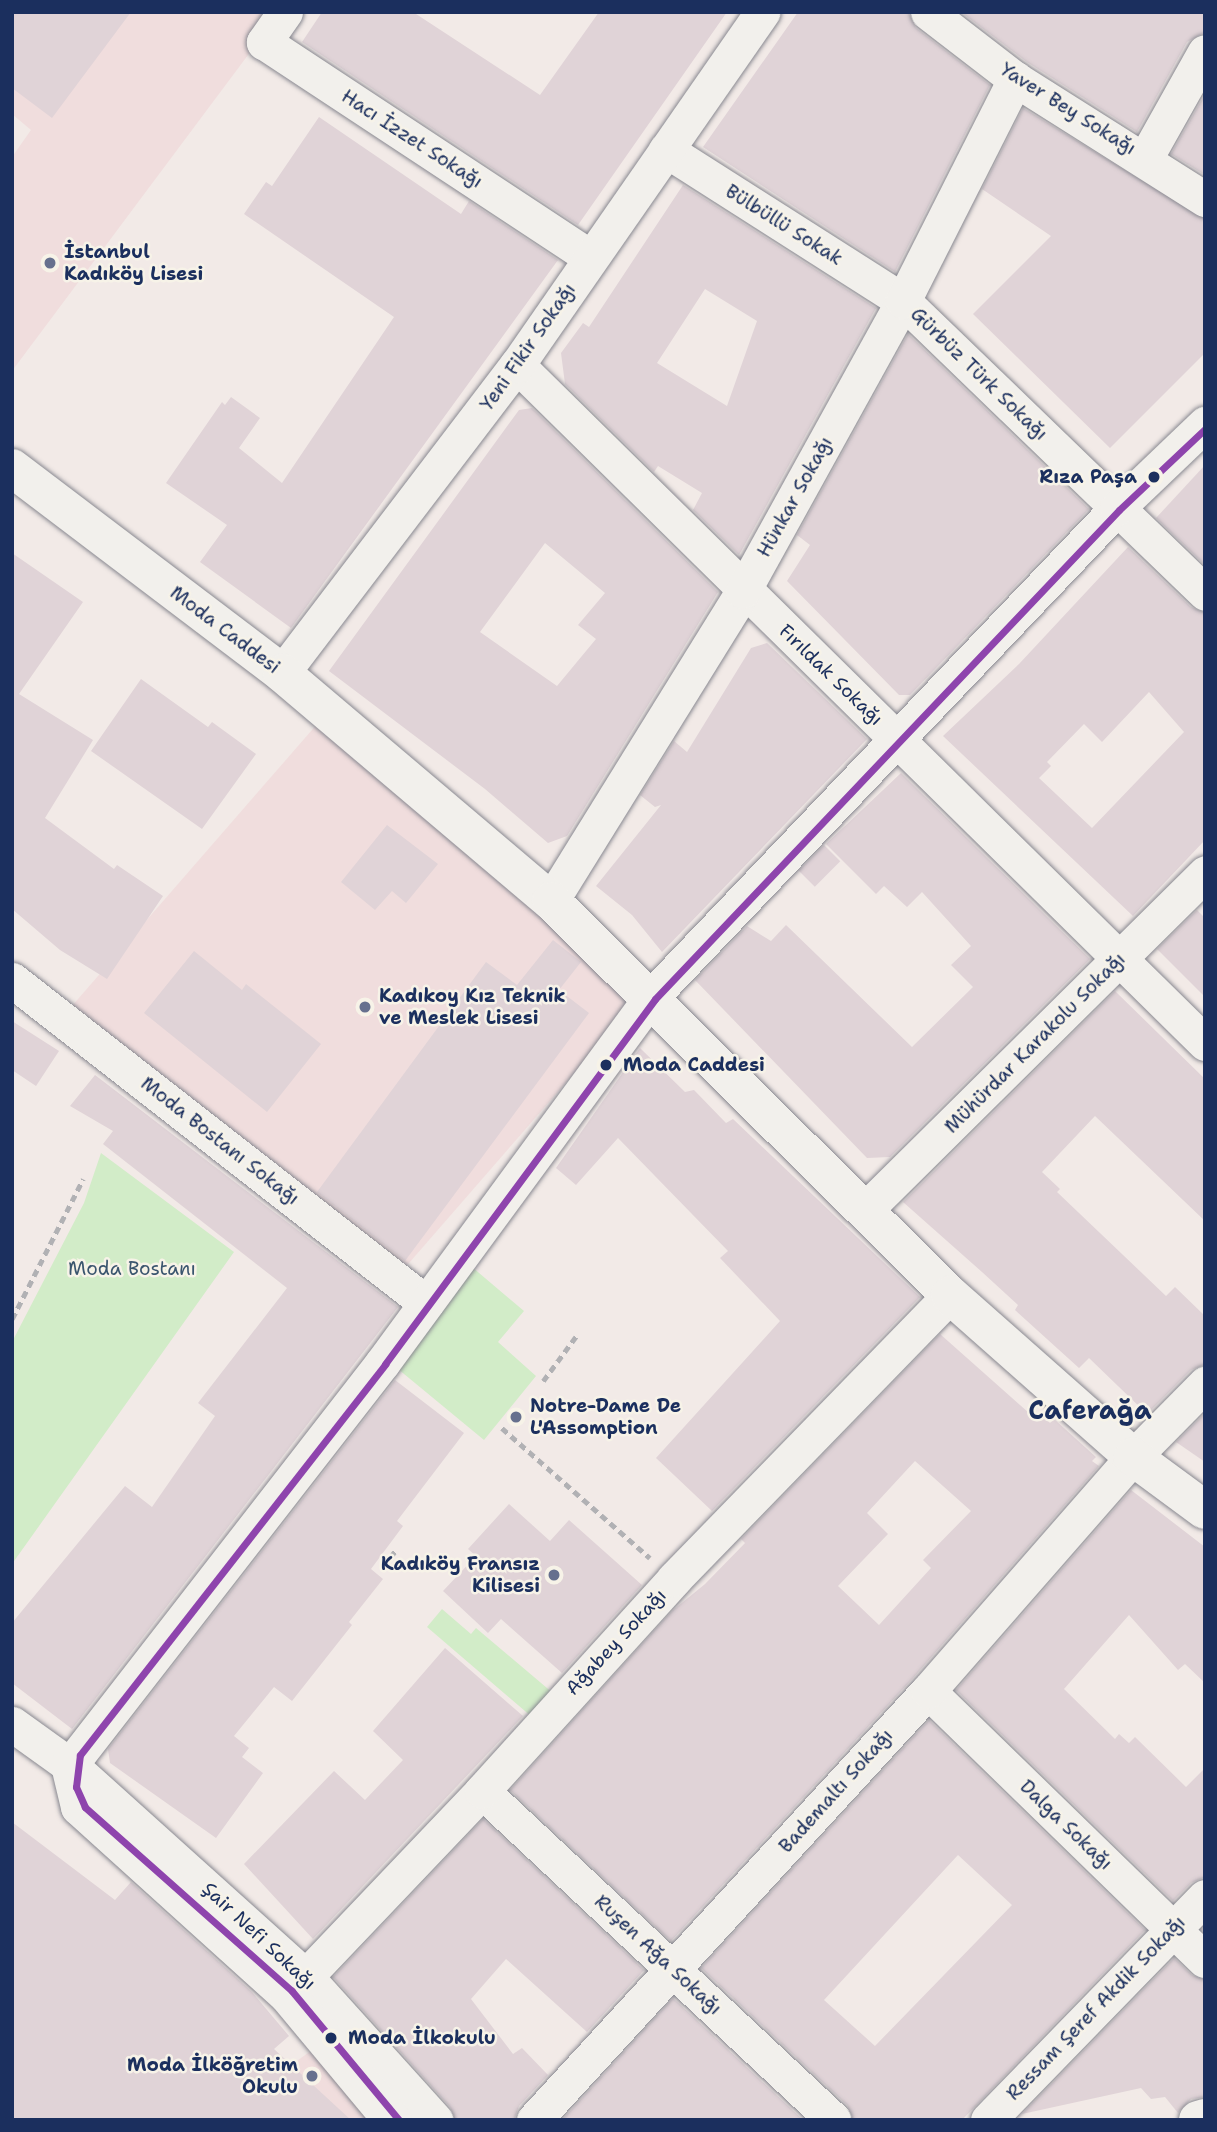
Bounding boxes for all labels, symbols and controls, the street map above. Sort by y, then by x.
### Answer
street label: Yaver Bey Sokağı [996,58,1140,160]
street label: Hacı İzzet Sokağı [337,85,487,193]
street label: Bülbüllü Sokak [721,180,847,270]
place label: İstanbul Kadıköy Lisesi [64,241,203,285]
marker: İstanbul Kadıköy Lisesi [42,255,58,271]
street label: Yeni Fikir Sokağı [476,279,580,415]
street label: Gürbüz Türk Sokağı [906,303,1052,445]
street label: Hünkar Sokağı [753,433,837,561]
place label: Rıza Paşa [1039,466,1137,488]
marker: Rıza Paşa [1143,466,1165,488]
street label: Moda Caddesi [166,581,284,679]
street label: Fırıldak Sokağı [774,620,888,730]
street label: Mühürdar Karakolu Sokağı [940,948,1130,1138]
place label: Kadıkoy Kız Teknik ve Meslek Lisesi [379,985,566,1029]
marker: Kadıkoy Kız Teknik ve Meslek Lisesi [357,999,373,1015]
marker: Moda Caddesi [595,1054,617,1076]
place label: Moda Caddesi [623,1054,765,1076]
street label: Moda Bostanı Sokağı [136,1072,304,1210]
park label: Moda Bostanı [68,1258,196,1280]
district label: Caferağa [1028,1394,1152,1426]
place label: Notre-Dame De L'Assomption [530,1395,681,1439]
marker: Notre-Dame De L'Assomption [508,1409,524,1425]
place label: Kadıköy Fransız Kilisesi [381,1553,540,1597]
marker: Kadıköy Fransız Kilisesi [546,1567,562,1583]
street label: Ağabey Sokağı [561,1584,671,1700]
street label: Bademaltı Sokağı [774,1724,898,1858]
street label: Dalga Sokağı [1015,1775,1117,1875]
street label: Şair Nefi Sokağı [197,1878,321,1994]
street label: Ruşen Ağa Sokağı [590,1890,726,2020]
street label: Ressam Şeref Akdik Sokağı [1002,1911,1190,2105]
marker: Moda İlkokulu [320,2027,342,2049]
place label: Moda İlkokulu [348,2027,496,2049]
place label: Moda İlköğretim Okulu [127,2054,298,2098]
marker: Moda İlköğretim Okulu [304,2068,320,2084]

